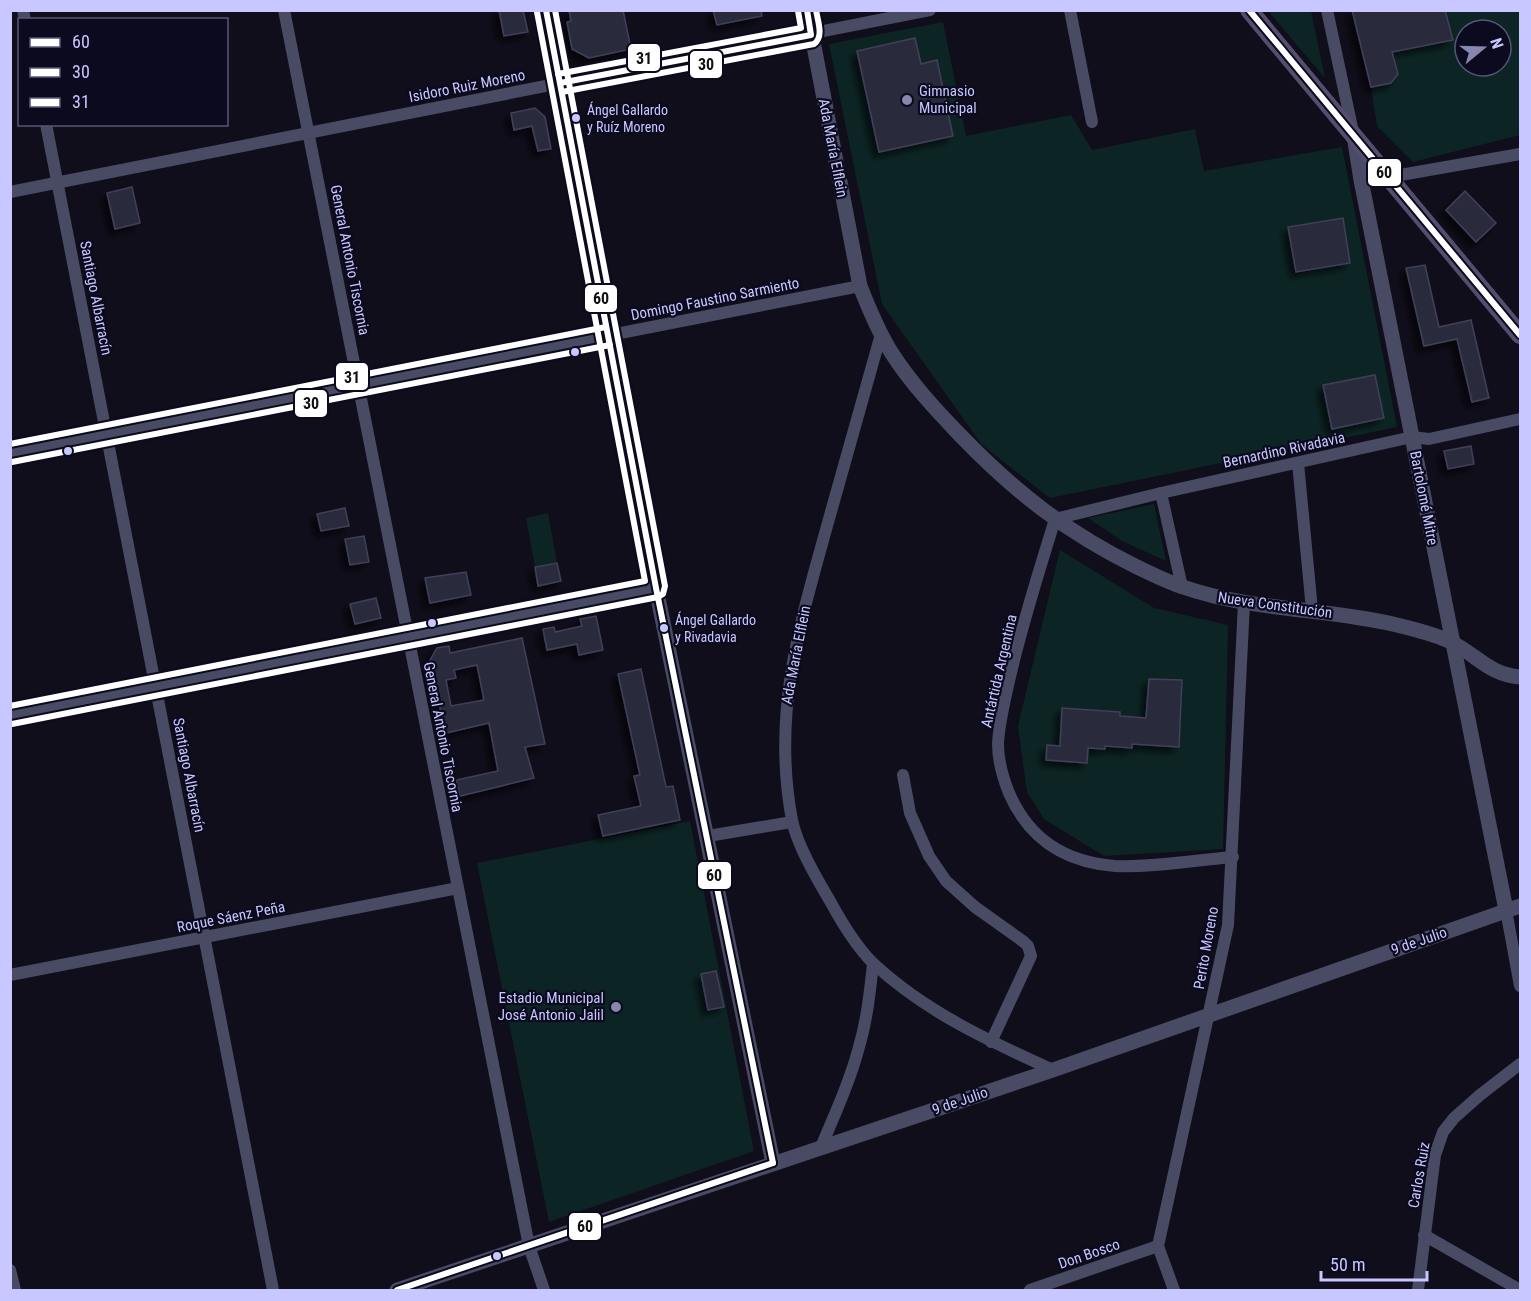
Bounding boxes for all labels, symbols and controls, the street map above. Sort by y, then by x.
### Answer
legend [18,18,228,126]
north arrow [1453,18,1513,78]
text: 60 [72,31,90,52]
text: N [1486,36,1507,51]
line badge: 31 [627,43,661,72]
text: 31 [636,49,652,68]
line badge: 30 [689,50,723,79]
text: 30 [698,55,714,74]
text: 30 [72,61,90,82]
street label: Isidoro Ruiz Moreno [407,66,527,106]
place label: Gimnasio Municipal [919,82,977,117]
text: 31 [72,91,90,112]
marker: Gimnasio Municipal [900,93,914,107]
street label: Ada María Elflein [815,97,851,199]
place label: Ángel Gallardo y Ruíz Moreno [587,101,668,135]
marker: Ángel Gallardo y Ruíz Moreno [570,112,582,124]
line badge: 60 [1367,158,1402,187]
text: 60 [1376,163,1392,182]
street label: General Antonio Tiscornia [327,183,373,337]
street label: Santiago Albarracín [76,239,116,357]
street label: Domingo Faustino Sarmiento [629,274,801,324]
line badge: 60 [584,284,618,313]
text: 60 [593,289,609,308]
unlabelled marker [569,346,581,358]
line badge: 31 [335,362,369,391]
text: 31 [344,368,360,387]
line badge: 30 [294,389,328,418]
text: 30 [303,394,319,413]
street label: Bernardino Rivadavia [1221,428,1347,472]
unlabelled marker [62,445,74,457]
street label: Bartolomé Mitre [1406,449,1442,547]
street label: Nueva Constitución [1217,588,1333,622]
street label: Ada María Elflein [778,604,814,706]
place label: Ángel Gallardo y Rivadavia [675,611,756,645]
street label: Antártida Argentina [977,613,1021,729]
unlabelled marker [426,617,438,629]
marker: Ángel Gallardo y Rivadavia [658,622,670,634]
street label: General Antonio Tiscornia [420,660,466,814]
street label: Santiago Albarracín [169,716,209,834]
line badge: 60 [697,861,732,890]
text: 60 [706,866,722,885]
street label: Roque Sáenz Peña [175,898,287,936]
street label: Perito Moreno [1190,905,1222,991]
street label: 9 de Julio [1389,923,1449,959]
place label: Estadio Municipal José Antonio Jalil [498,989,604,1024]
marker: Estadio Municipal José Antonio Jalil [609,1000,623,1014]
street label: 9 de Julio [930,1083,990,1119]
street label: Carlos Ruiz [1404,1141,1434,1209]
line badge: 60 [568,1212,602,1241]
text: 60 [577,1217,593,1236]
street label: Don Bosco [1056,1235,1122,1273]
scale bar [1321,1244,1428,1282]
unlabelled marker [491,1250,503,1262]
text: 50 m [1330,1254,1365,1275]

